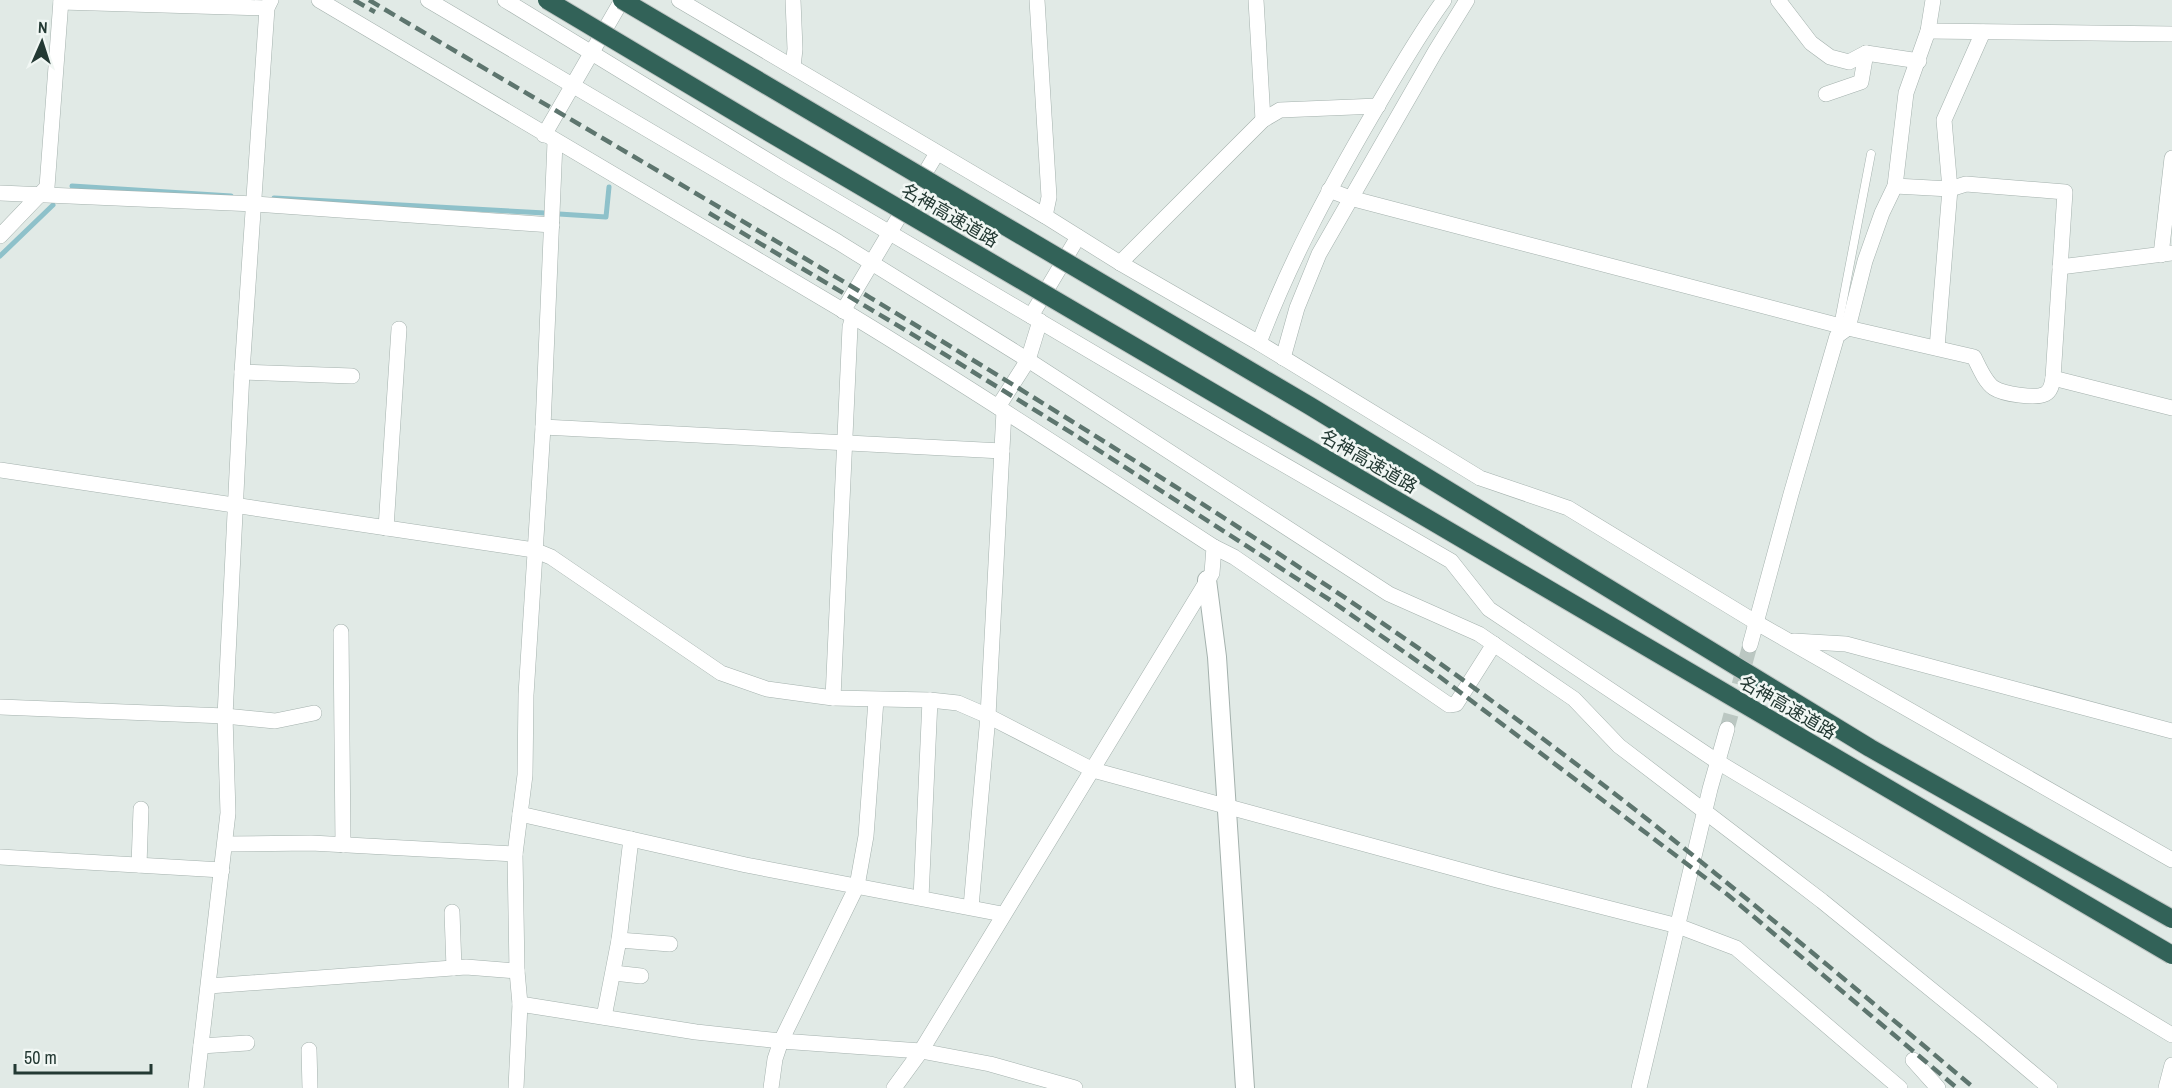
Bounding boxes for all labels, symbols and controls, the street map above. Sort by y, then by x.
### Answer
north arrow [12,12,72,72]
text: N [37,16,48,38]
street label: 名神高速道路 [897,177,1003,253]
street label: 名神高速道路 [1316,423,1422,499]
street label: 名神高速道路 [1735,669,1841,745]
scale bar [15,1037,152,1075]
text: 50 m [24,1045,57,1070]

